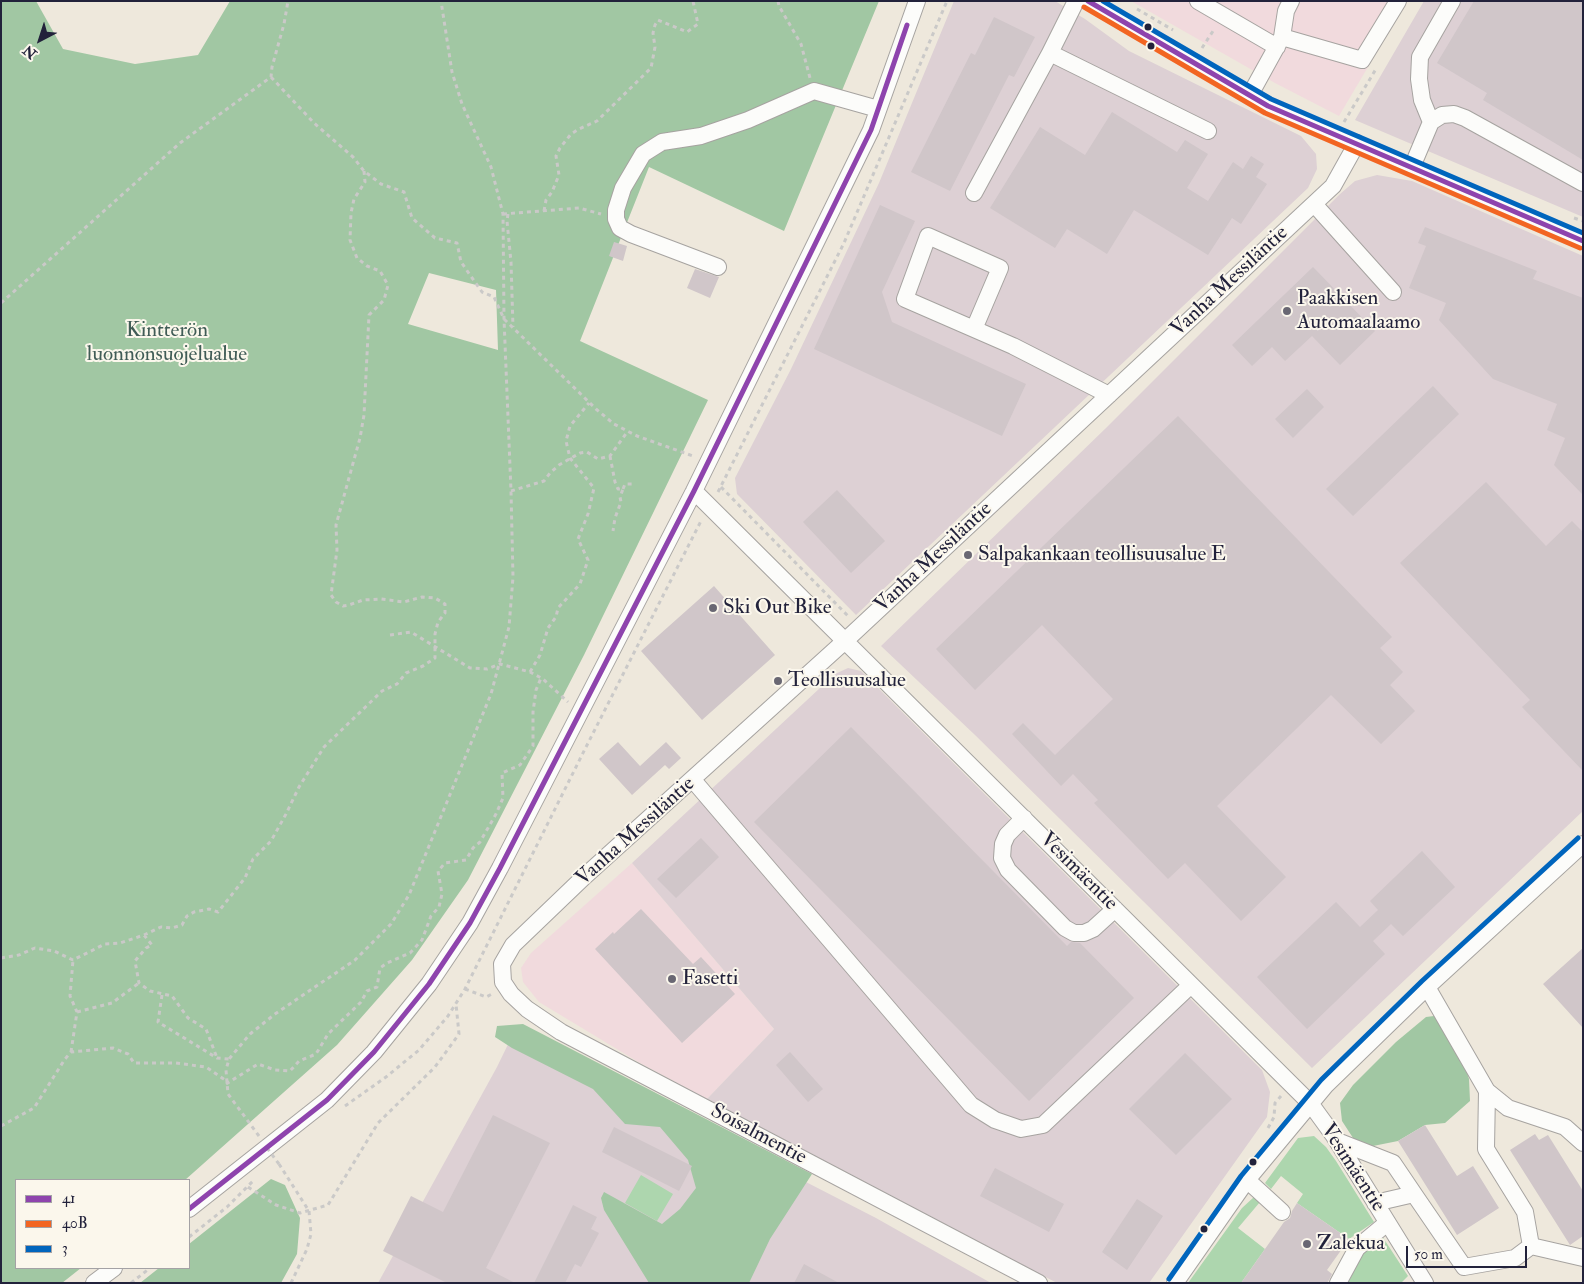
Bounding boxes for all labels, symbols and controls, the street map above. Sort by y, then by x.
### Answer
north arrow [15,15,65,65]
unlabelled marker [1143,22,1153,32]
text: N [20,41,40,62]
unlabelled marker [1146,41,1156,51]
street label: Vanha Messiläntie [1166,221,1294,343]
place label: Paakkisen Automaalaamo [1297,286,1420,336]
marker: Paakkisen Automaalaamo [1281,305,1293,317]
park label: Kintterön luonnonsuojelualue [87,318,247,368]
street label: Vanha Messiläntie [870,497,998,619]
place label: Salpakankaan teollisuusalue E [978,542,1226,568]
marker: Salpakankaan teollisuusalue E [962,549,974,561]
place label: Ski Out Bike [723,595,832,621]
marker: Ski Out Bike [707,602,719,614]
place label: Teollisuusalue [788,668,906,694]
marker: Teollisuusalue [772,675,784,687]
street label: Vanha Messiläntie [571,772,701,892]
street label: Vesimäentie [1034,828,1122,916]
place label: Fasetti [682,966,738,992]
marker: Fasetti [666,973,678,985]
street label: Soisalmentie [706,1099,810,1171]
street label: Vesimäentie [1314,1119,1390,1217]
unlabelled marker [1248,1157,1258,1167]
legend [15,1179,190,1269]
text: 41 [62,1189,75,1208]
text: 40B [62,1214,88,1233]
unlabelled marker [1199,1224,1209,1234]
place label: Zalekua [1317,1231,1385,1257]
scale bar [1409,1236,1530,1268]
marker: Zalekua [1301,1238,1313,1250]
text: 3 [62,1239,68,1258]
text: 50 m [1414,1245,1443,1264]

